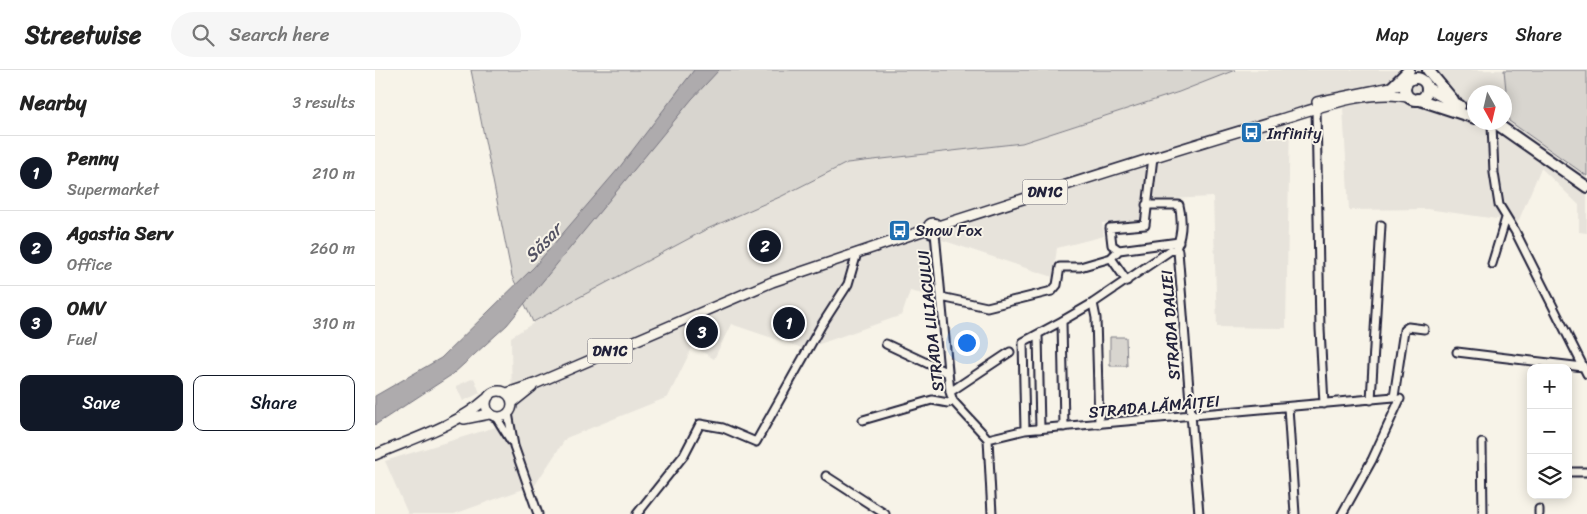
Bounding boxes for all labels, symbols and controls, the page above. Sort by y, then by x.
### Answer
search box [171,12,521,57]
text: Streetwise [25,14,141,56]
text: Search here [229,18,329,51]
text: Map [1376,19,1409,51]
text: Layers [1437,19,1488,51]
text: Share [1516,19,1562,51]
icon: search [189,21,217,49]
text: Nearby [20,84,86,122]
north arrow [1467,85,1512,130]
text: 3 results [292,88,355,117]
place label: Infinity [1266,119,1322,148]
bus stop icon: Infinity [1239,121,1263,145]
text: Penny [67,142,119,175]
text: 1 [33,159,39,188]
text: 210 m [312,159,355,188]
text: Supermarket [67,175,159,204]
road number: DN1C [1023,180,1067,204]
water label: Săsar [516,213,573,270]
place label: Snow Fox [915,216,983,245]
text: Agastia Serv [67,217,173,250]
bus stop icon: Snow Fox [887,218,911,242]
pin: 2 [749,227,781,265]
text: 2 [31,234,41,263]
text: 260 m [310,234,355,263]
street label: STRADA LILIACULUI [909,249,952,393]
text: Office [67,250,112,279]
street label: STRADA DALIEI [1152,269,1189,381]
text: OMV [67,292,106,325]
pin: 1 [773,304,805,342]
text: 3 [32,309,40,338]
text: 310 m [313,309,355,338]
pin: 3 [686,313,718,351]
text: Fuel [67,325,97,354]
your location [954,330,980,356]
road number: DN1C [587,338,633,364]
map controls [1527,364,1572,499]
button: + [1527,364,1572,409]
button: Save [20,375,183,431]
button: Share [193,375,355,431]
street label: STRADA LĂMÂIȚEI [1087,386,1221,427]
button: − [1527,409,1572,454]
button: layers [1527,454,1572,499]

